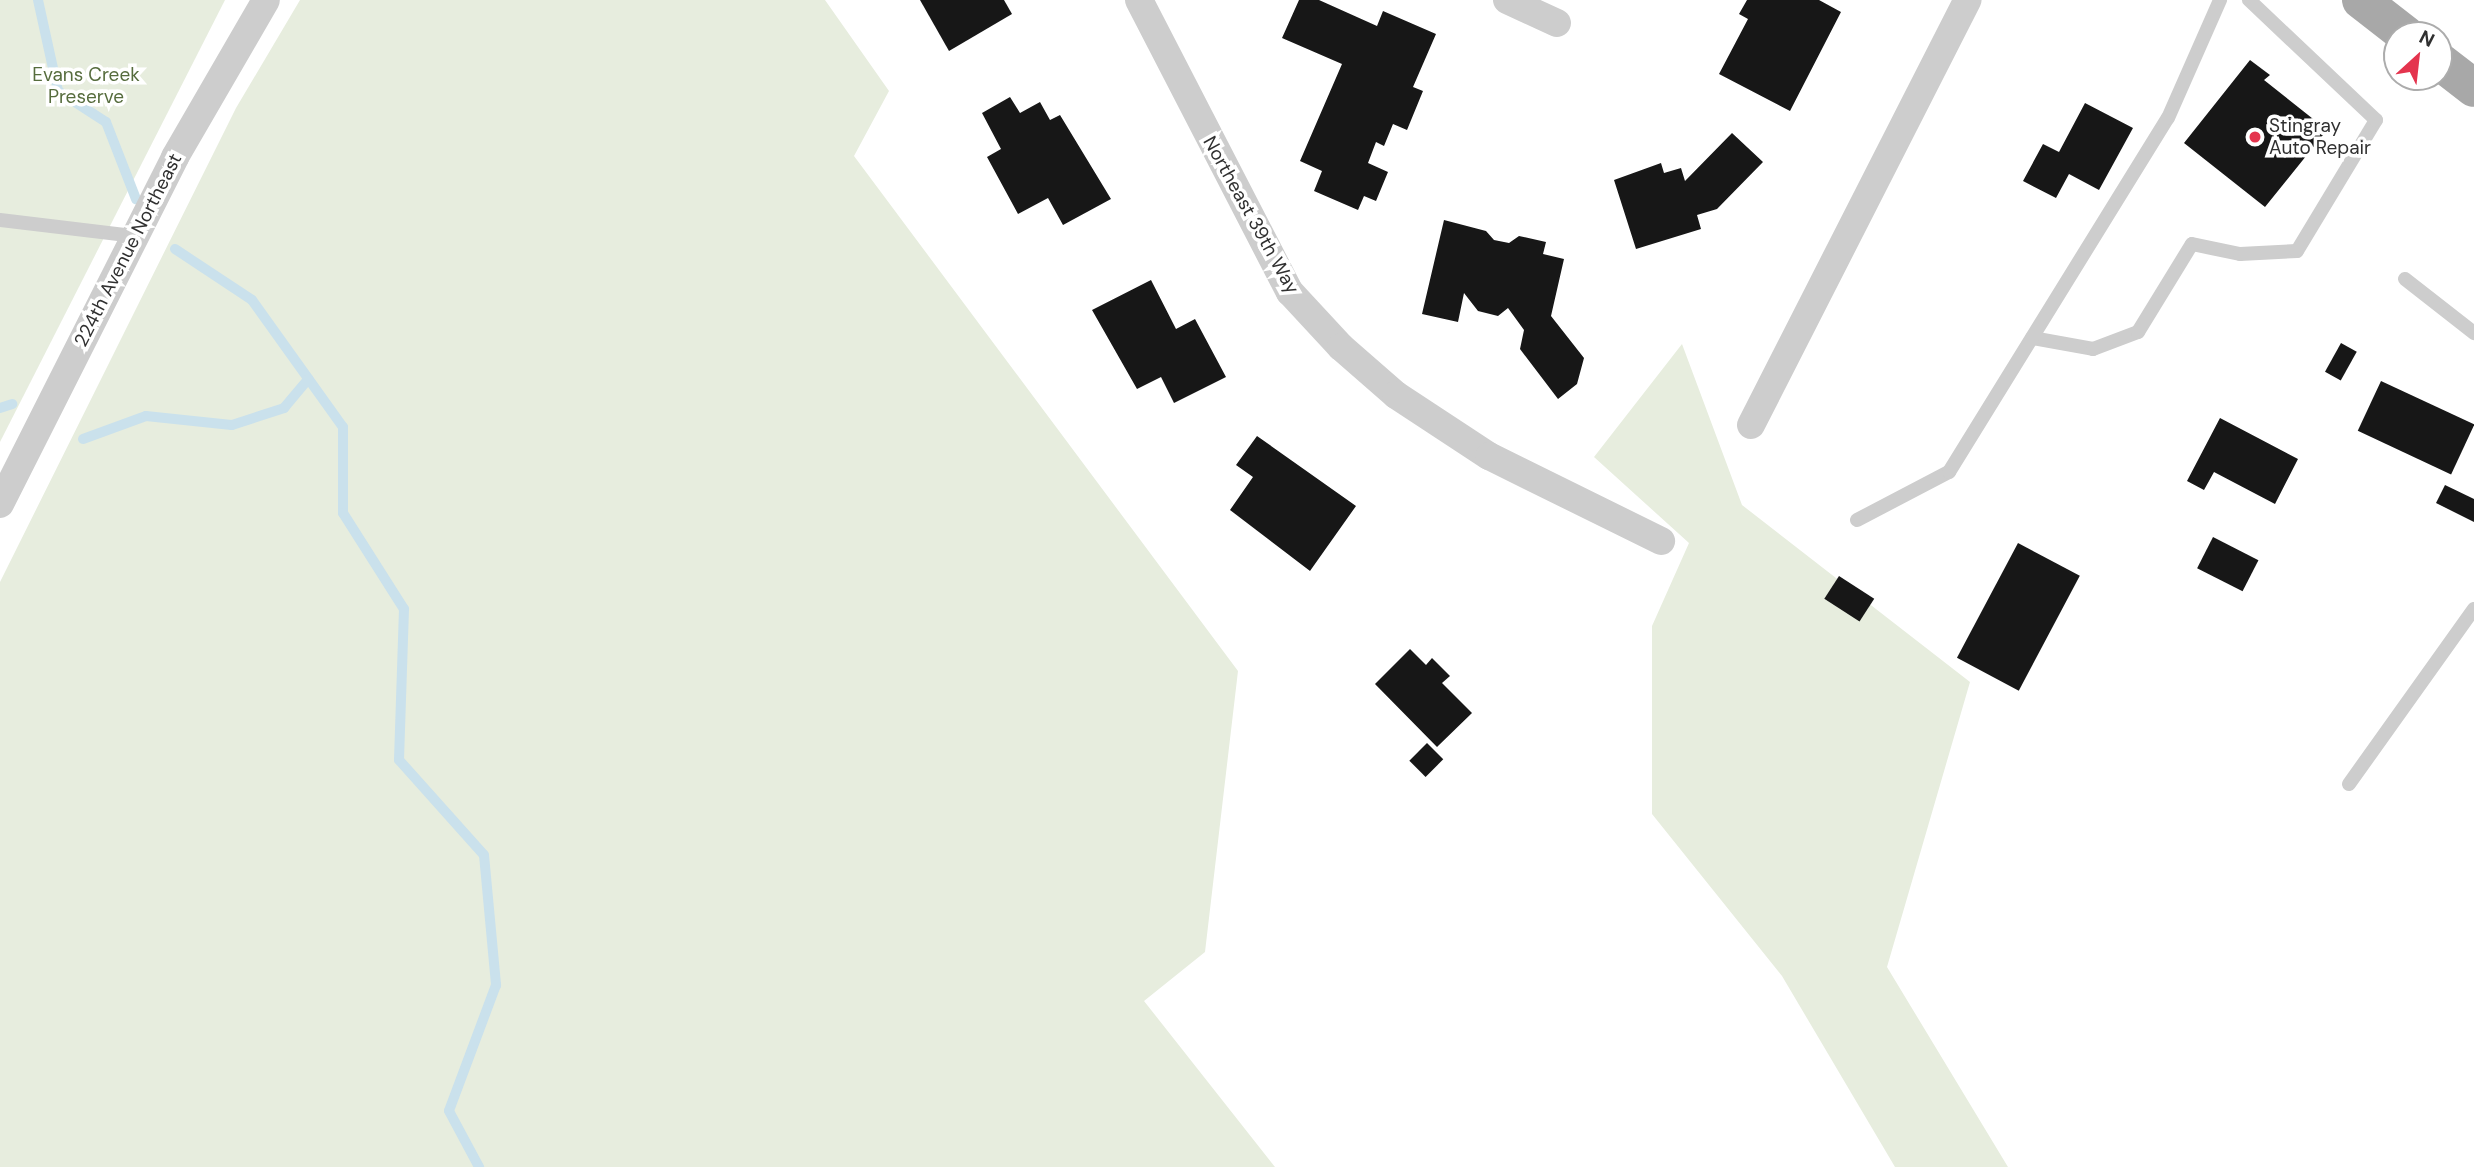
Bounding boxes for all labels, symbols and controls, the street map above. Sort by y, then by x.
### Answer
north arrow [2383,21,2453,91]
text: N [2415,24,2439,53]
park label: Evans Creek Preserve [32,64,140,108]
place label: Stingray Auto Repair [2269,115,2371,159]
marker: Stingray Auto Repair [2247,129,2263,145]
street label: Northeast 39th Way [1198,132,1304,298]
street label: 224th Avenue Northeast [69,150,187,350]

